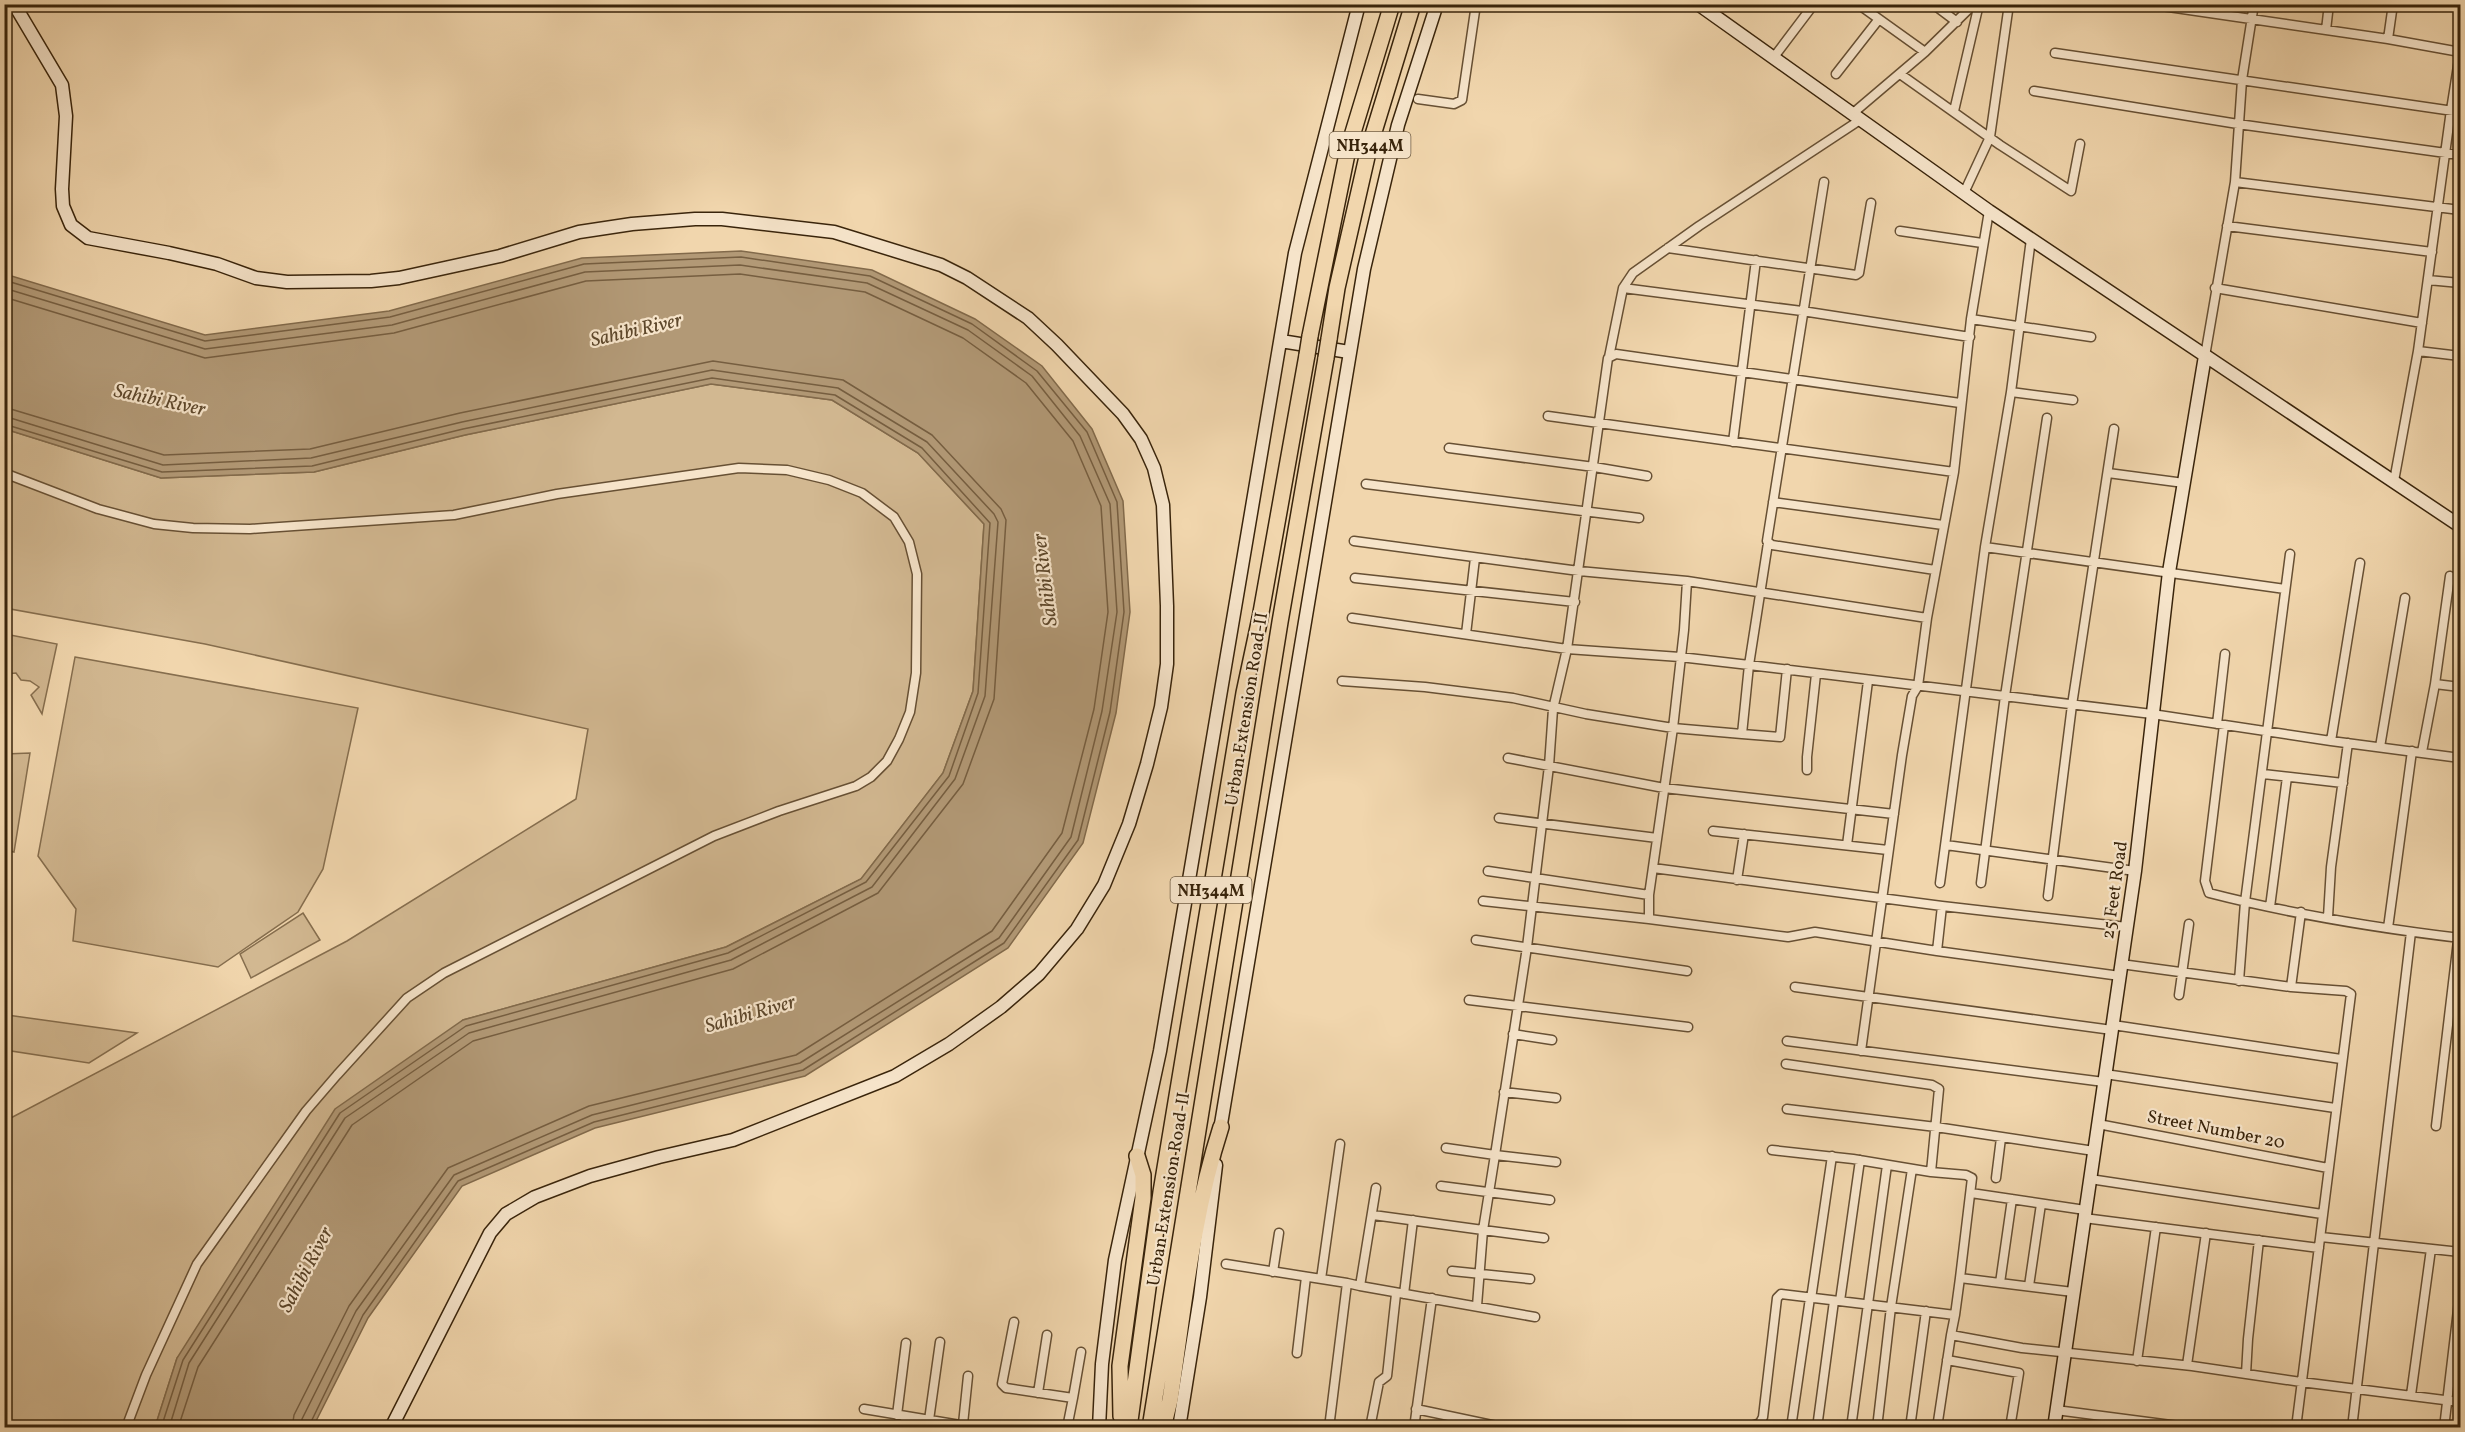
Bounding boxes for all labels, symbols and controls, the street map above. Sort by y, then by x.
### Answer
road number: NH344M [1330,132,1410,158]
water label: Sahibi River [588,307,685,355]
water label: Sahibi River [111,378,209,424]
water label: Sahibi River [1026,531,1066,628]
street label: Urban Extension Road-II [1220,611,1275,808]
street label: 25 Feet Road [2096,840,2135,941]
road number: NH344M [1170,877,1252,903]
water label: Sahibi River [702,988,800,1041]
street label: Urban Extension Road-II [1142,1091,1197,1288]
street label: Street Number 20 [2145,1105,2287,1156]
water label: Sahibi River [273,1222,341,1318]

